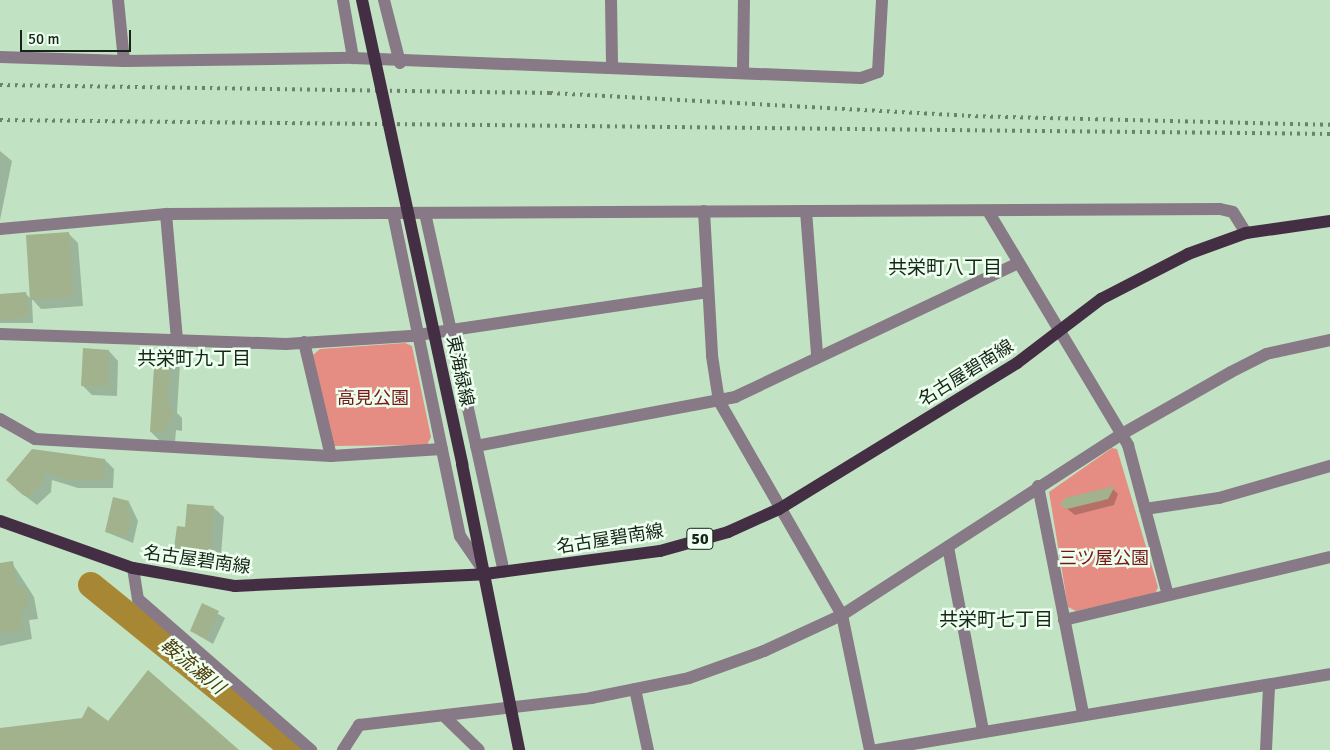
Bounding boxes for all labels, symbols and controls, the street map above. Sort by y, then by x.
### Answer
scale bar [22,20,134,52]
text: 50 m [28,30,59,48]
district label: 共栄町八丁目 [888,258,1002,280]
street label: 東海緑線 [442,334,478,408]
street label: 名古屋碧南線 [914,335,1018,411]
district label: 共栄町九丁目 [137,349,251,371]
park label: 高見公園 [337,387,409,409]
street label: 名古屋碧南線 [555,520,665,558]
road number: 50 [686,526,714,552]
street label: 名古屋碧南線 [142,542,252,578]
park label: 三ツ屋公園 [1059,547,1149,569]
district label: 共栄町七丁目 [939,610,1053,632]
water label: 鞍流瀬川 [155,634,229,700]

